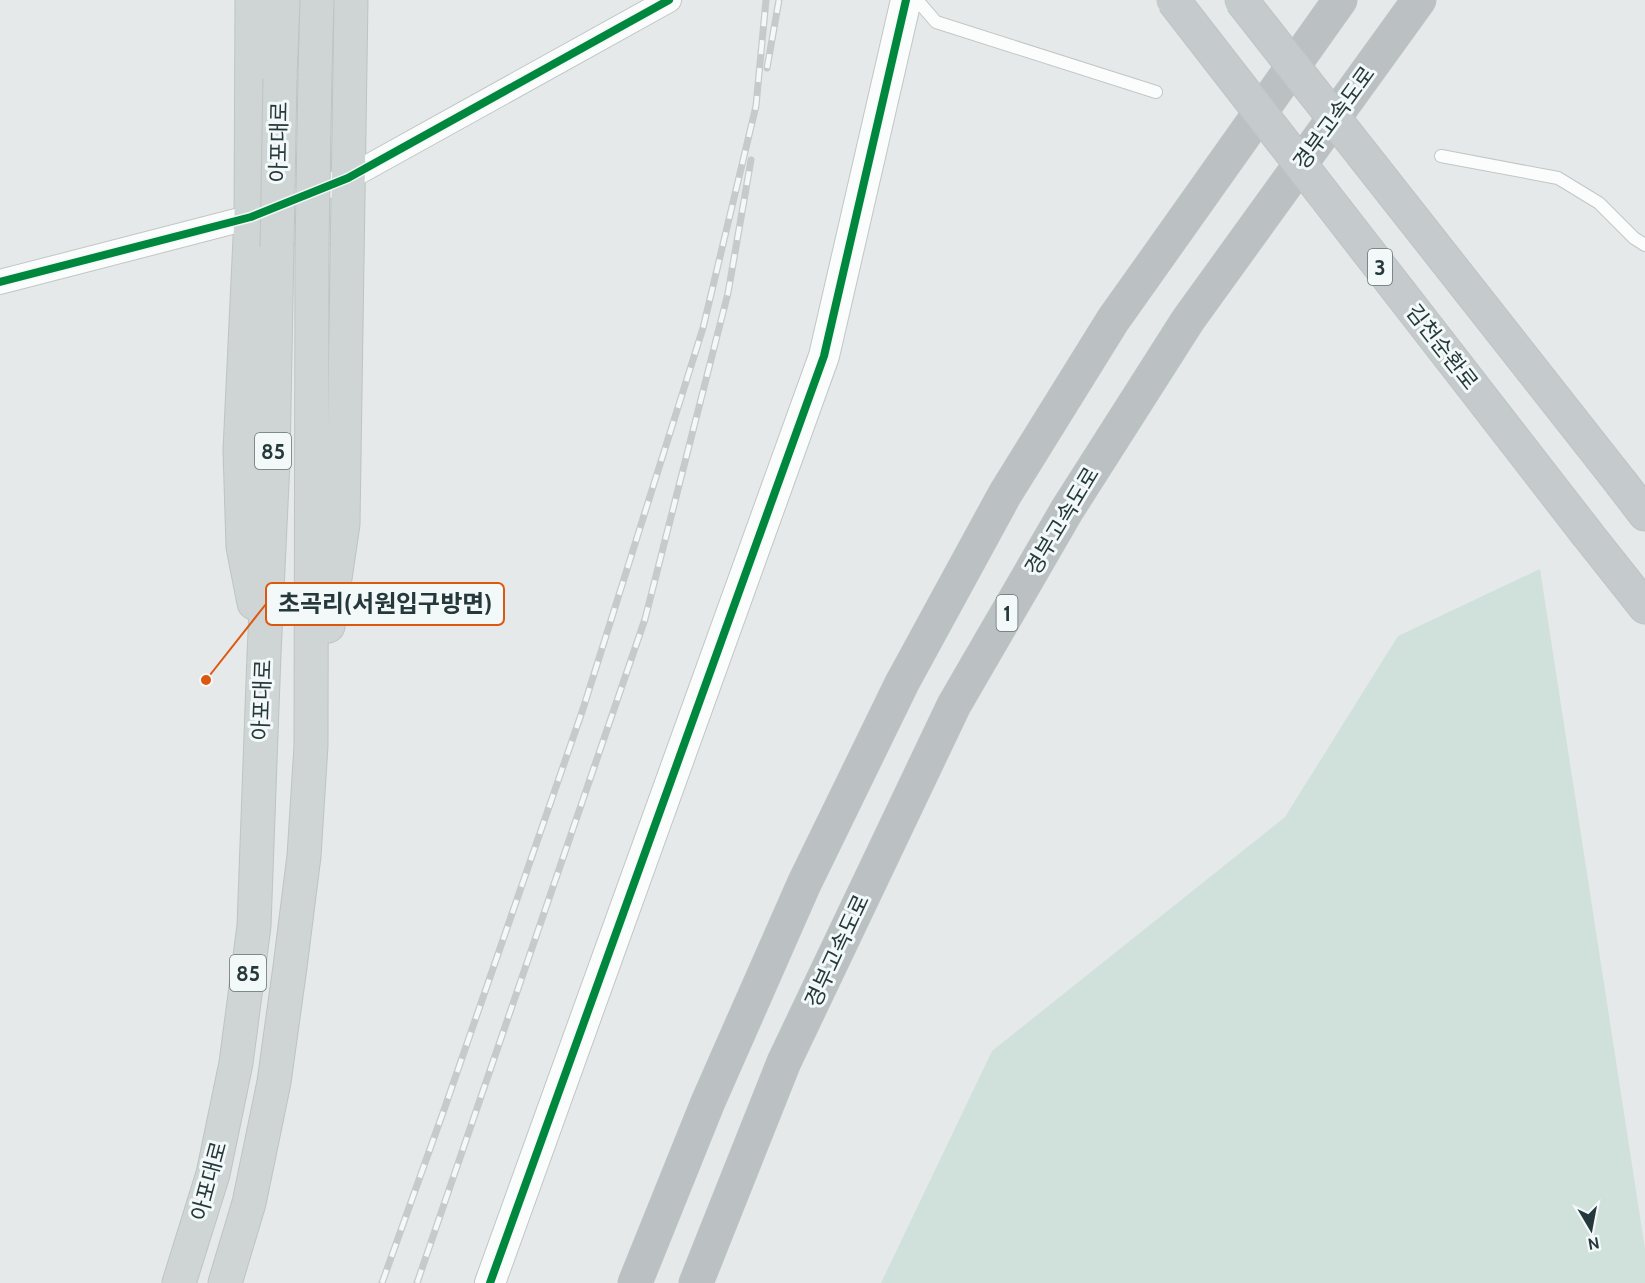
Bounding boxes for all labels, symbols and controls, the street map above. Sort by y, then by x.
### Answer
street label: 경부고속도로 [1287,61,1381,175]
street label: 아포대로 [265,101,293,183]
road number: 3 [1368,249,1392,285]
street label: 김천순환로 [1400,299,1484,395]
road number: 85 [255,433,291,469]
street label: 경부고속도로 [1019,462,1105,580]
callout: 초곡리(서원입구방면) [266,583,504,625]
text: 초곡리(서원입구방면) [278,589,492,618]
road number: 1 [996,595,1018,631]
street label: 아포대로 [247,659,277,741]
street label: 경부고속도로 [799,890,875,1012]
road number: 85 [230,955,266,991]
street label: 아포대로 [185,1138,233,1224]
north arrow [1561,1199,1621,1259]
text: N [1586,1233,1601,1254]

